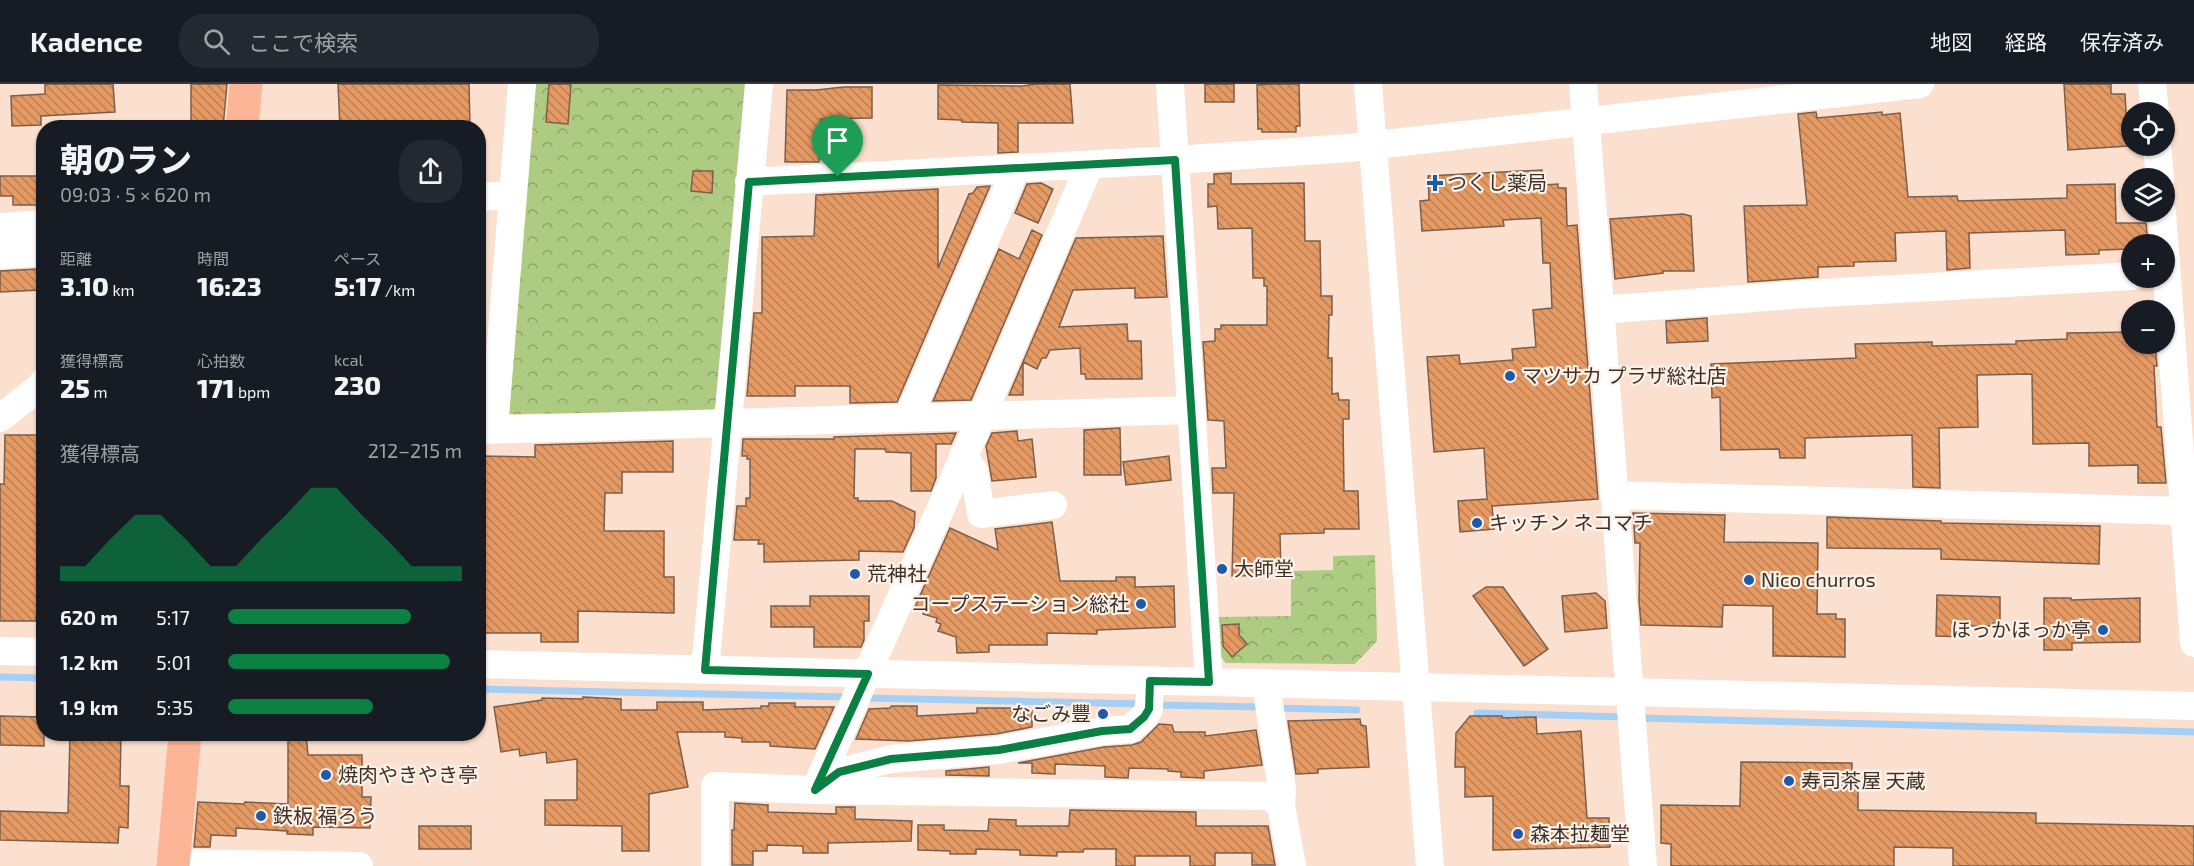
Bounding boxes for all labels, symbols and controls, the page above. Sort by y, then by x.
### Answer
search box [179,14,599,68]
text: Kadence [30,24,143,58]
icon: search [200,25,233,58]
text: ここで検索 [248,29,358,55]
text: 地図 [1930,29,1972,54]
text: 経路 [2005,29,2047,54]
text: 保存済み [2080,29,2164,54]
map controls [2121,102,2175,354]
button: locate [2121,102,2175,156]
pin [812,115,863,177]
icon: arrive [821,124,854,157]
text: 朝のラン [60,139,192,179]
button: share [399,140,462,203]
button: layers [2121,168,2175,222]
place label: つくし薬局 [1447,170,1547,194]
marker: つくし薬局 [1428,176,1442,190]
text: 09:03 · 5 × 620 m [60,182,211,206]
button: + [2121,234,2175,288]
text: 距離 [60,249,92,268]
text: 時間 [197,249,229,268]
text: ペース [334,249,381,268]
text: 3.10 [60,270,109,301]
text: 16:23 [197,270,262,301]
text: 5:17 [334,270,381,301]
text: km [109,280,135,299]
text: /km [381,280,415,299]
button: − [2121,300,2175,354]
text: kcal [334,350,363,369]
text: 獲得標高 [60,351,124,370]
text: 心拍数 [197,351,245,370]
place label: マツサカ プラザ総社店 [1522,363,1726,387]
text: 230 [334,369,381,400]
marker: マツサカ プラザ総社店 [1503,369,1517,383]
text: 25 [60,372,90,403]
text: 171 [197,372,234,403]
text: m [90,382,108,401]
text: bpm [234,382,270,401]
text: 212–215 m [368,438,462,462]
text: 獲得標高 [60,441,140,465]
place label: キッチン ネコマチ [1489,510,1653,534]
marker: キッチン ネコマチ [1470,516,1484,530]
place label: 大師堂 [1234,556,1294,580]
place label: 荒神社 [867,561,927,585]
marker: 大師堂 [1215,562,1229,576]
marker: 荒神社 [848,567,862,581]
place label: Nico churros [1761,567,1876,591]
marker: Nico churros [1742,573,1756,587]
place label: コープステーション総社 [911,591,1129,615]
marker: コープステーション総社 [1134,597,1148,611]
text: 620 m [60,605,118,629]
text: 5:17 [156,605,190,629]
place label: ほっかほっか亭 [1951,617,2091,641]
marker: ほっかほっか亭 [2096,623,2110,637]
text: 1.2 km [60,650,118,674]
text: 5:01 [156,650,191,674]
text: 1.9 km [60,695,118,719]
text: 5:35 [156,695,193,719]
place label: なごみ豐 [1011,701,1091,725]
marker: なごみ豐 [1096,707,1110,721]
place label: 焼肉やきやき亭 [338,762,478,786]
marker: 焼肉やきやき亭 [319,768,333,782]
place label: 寿司茶屋 天蔵 [1801,768,1925,792]
marker: 寿司茶屋 天蔵 [1782,774,1796,788]
place label: 鉄板 福ろう [273,803,377,827]
marker: 鉄板 福ろう [254,809,268,823]
place label: 森本拉麺堂 [1530,821,1630,845]
marker: 森本拉麺堂 [1511,827,1525,841]

